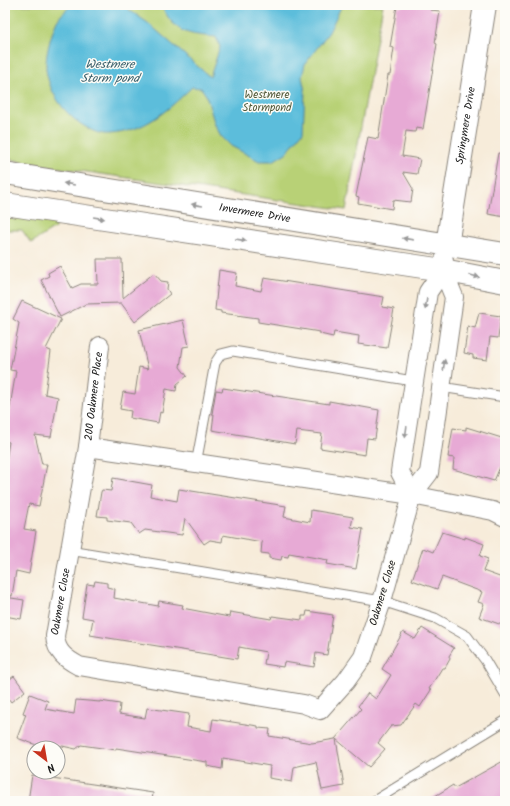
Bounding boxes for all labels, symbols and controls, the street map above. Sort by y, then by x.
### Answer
water label: Westmere Storm pond [81,55,142,88]
street label: Springmere Drive [451,85,481,166]
park label: Westmere Stormpond [242,86,292,117]
one-way arrow [63,181,75,187]
street label: Invermere Drive [218,199,292,228]
one-way arrow [191,202,203,208]
one-way arrow [93,215,105,221]
one-way arrow [402,236,415,242]
one-way arrow [235,237,247,243]
one-way arrow [468,273,480,279]
one-way arrow [423,298,429,310]
street label: 200 Oakmere Place [80,351,108,442]
one-way arrow [441,359,447,371]
one-way arrow [403,426,409,438]
street label: Oakmere Close [365,558,402,628]
street label: Oakmere Close [46,567,76,637]
north arrow [26,740,66,780]
text: N [43,758,58,777]

